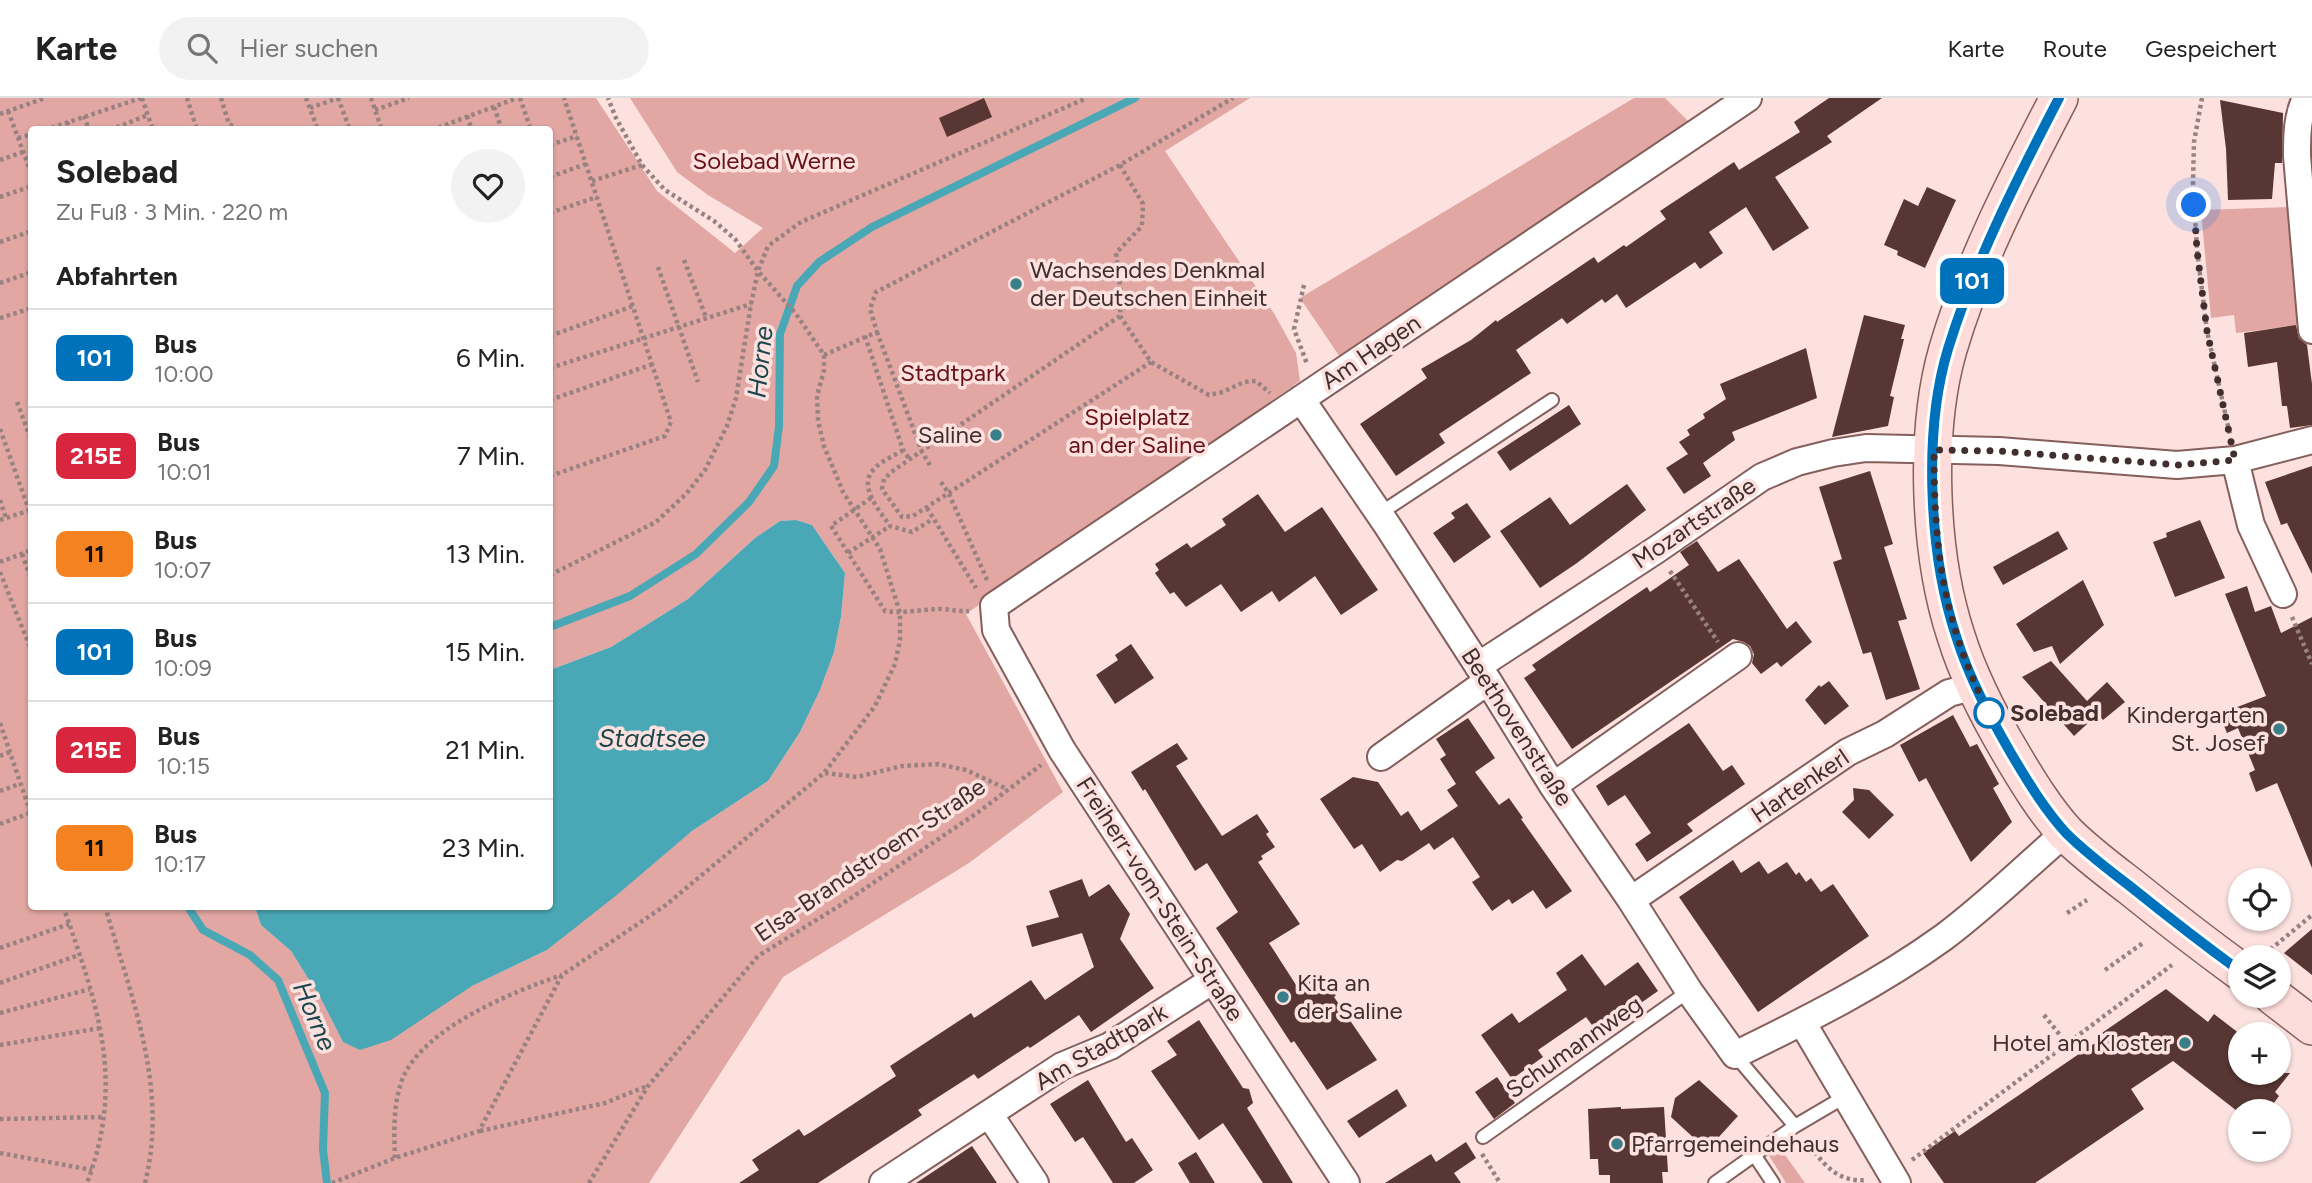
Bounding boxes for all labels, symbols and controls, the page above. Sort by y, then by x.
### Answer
search box [159,17,649,80]
text: Karte [35,29,117,68]
icon: search [183,29,221,67]
text: Hier suchen [239,32,378,64]
text: Karte [1948,34,2004,63]
text: Route [2042,34,2107,63]
text: Gespeichert [2145,34,2277,63]
park label: Solebad Werne [692,146,856,175]
button: heart [451,149,525,223]
text: Solebad [56,152,179,191]
your location [2176,187,2211,222]
text: Zu Fuß · 3 Min. · 220 m [56,198,288,226]
place label: Wachsendes Denkmal der Deutschen Einheit [1030,255,1268,312]
line badge: 101 [1932,258,2012,304]
text: Abfahrten [56,260,178,292]
text: 101 [1954,266,1990,295]
marker: Wachsendes Denkmal der Deutschen Einheit [1008,276,1024,292]
street label: Am Hagen [1316,308,1426,395]
water label: Horne [740,324,780,400]
text: Bus [154,328,197,360]
text: 6 Min. [456,342,525,374]
text: 101 [77,343,112,372]
park label: Stadtpark [900,358,1006,387]
text: 10:00 [154,360,214,388]
park label: Spielplatz an der Saline [1068,402,1206,459]
place label: Saline [918,420,982,449]
text: Bus [157,426,200,458]
marker: Saline [988,427,1004,443]
text: 7 Min. [457,440,525,472]
text: 215E [70,441,122,470]
text: 10:01 [157,458,211,486]
street label: Mozartstraße [1626,471,1761,575]
text: Bus [154,524,197,556]
text: 13 Min. [446,538,525,570]
text: 11 [84,539,105,568]
text: 10:07 [154,556,211,584]
text: Bus [154,622,197,654]
text: 15 Min. [445,636,525,668]
text: 101 [77,637,112,666]
street label: Beethovenstraße [1455,642,1579,811]
text: 10:09 [154,654,212,682]
marker: Solebad [1974,698,2004,728]
place label: Solebad [2010,698,2099,727]
place label: Kindergarten St. Josef [2126,700,2265,757]
text: Bus [157,720,200,752]
marker: Kindergarten St. Josef [2271,721,2287,737]
water label: Stadtsee [598,722,706,754]
text: 21 Min. [445,734,525,766]
text: 215E [70,735,122,764]
street label: Hartenkerl [1745,742,1854,829]
text: 10:15 [157,752,210,780]
street label: Freiherr-vom-Stein-Straße [1071,771,1250,1026]
street label: Elsa-Brandstroem-Straße [749,772,991,948]
text: Bus [154,818,197,850]
text: 23 Min. [442,832,525,864]
text: 11 [84,833,105,862]
text: 10:17 [154,850,206,878]
map controls [2228,868,2291,1162]
button: locate [2228,868,2291,931]
button: layers [2228,945,2291,1008]
place label: Kita an der Saline [1297,968,1403,1025]
water label: Horne [286,977,344,1055]
marker: Kita an der Saline [1275,989,1291,1005]
street label: Schumannweg [1500,989,1647,1104]
street label: Am Stadtpark [1029,997,1172,1096]
button: + [2228,1022,2291,1085]
place label: Hotel am Kloster [1992,1028,2171,1057]
marker: Hotel am Kloster [2177,1035,2193,1051]
button: − [2228,1099,2291,1162]
place label: Pfarrgemeindehaus [1631,1129,1839,1158]
marker: Pfarrgemeindehaus [1609,1136,1625,1152]

